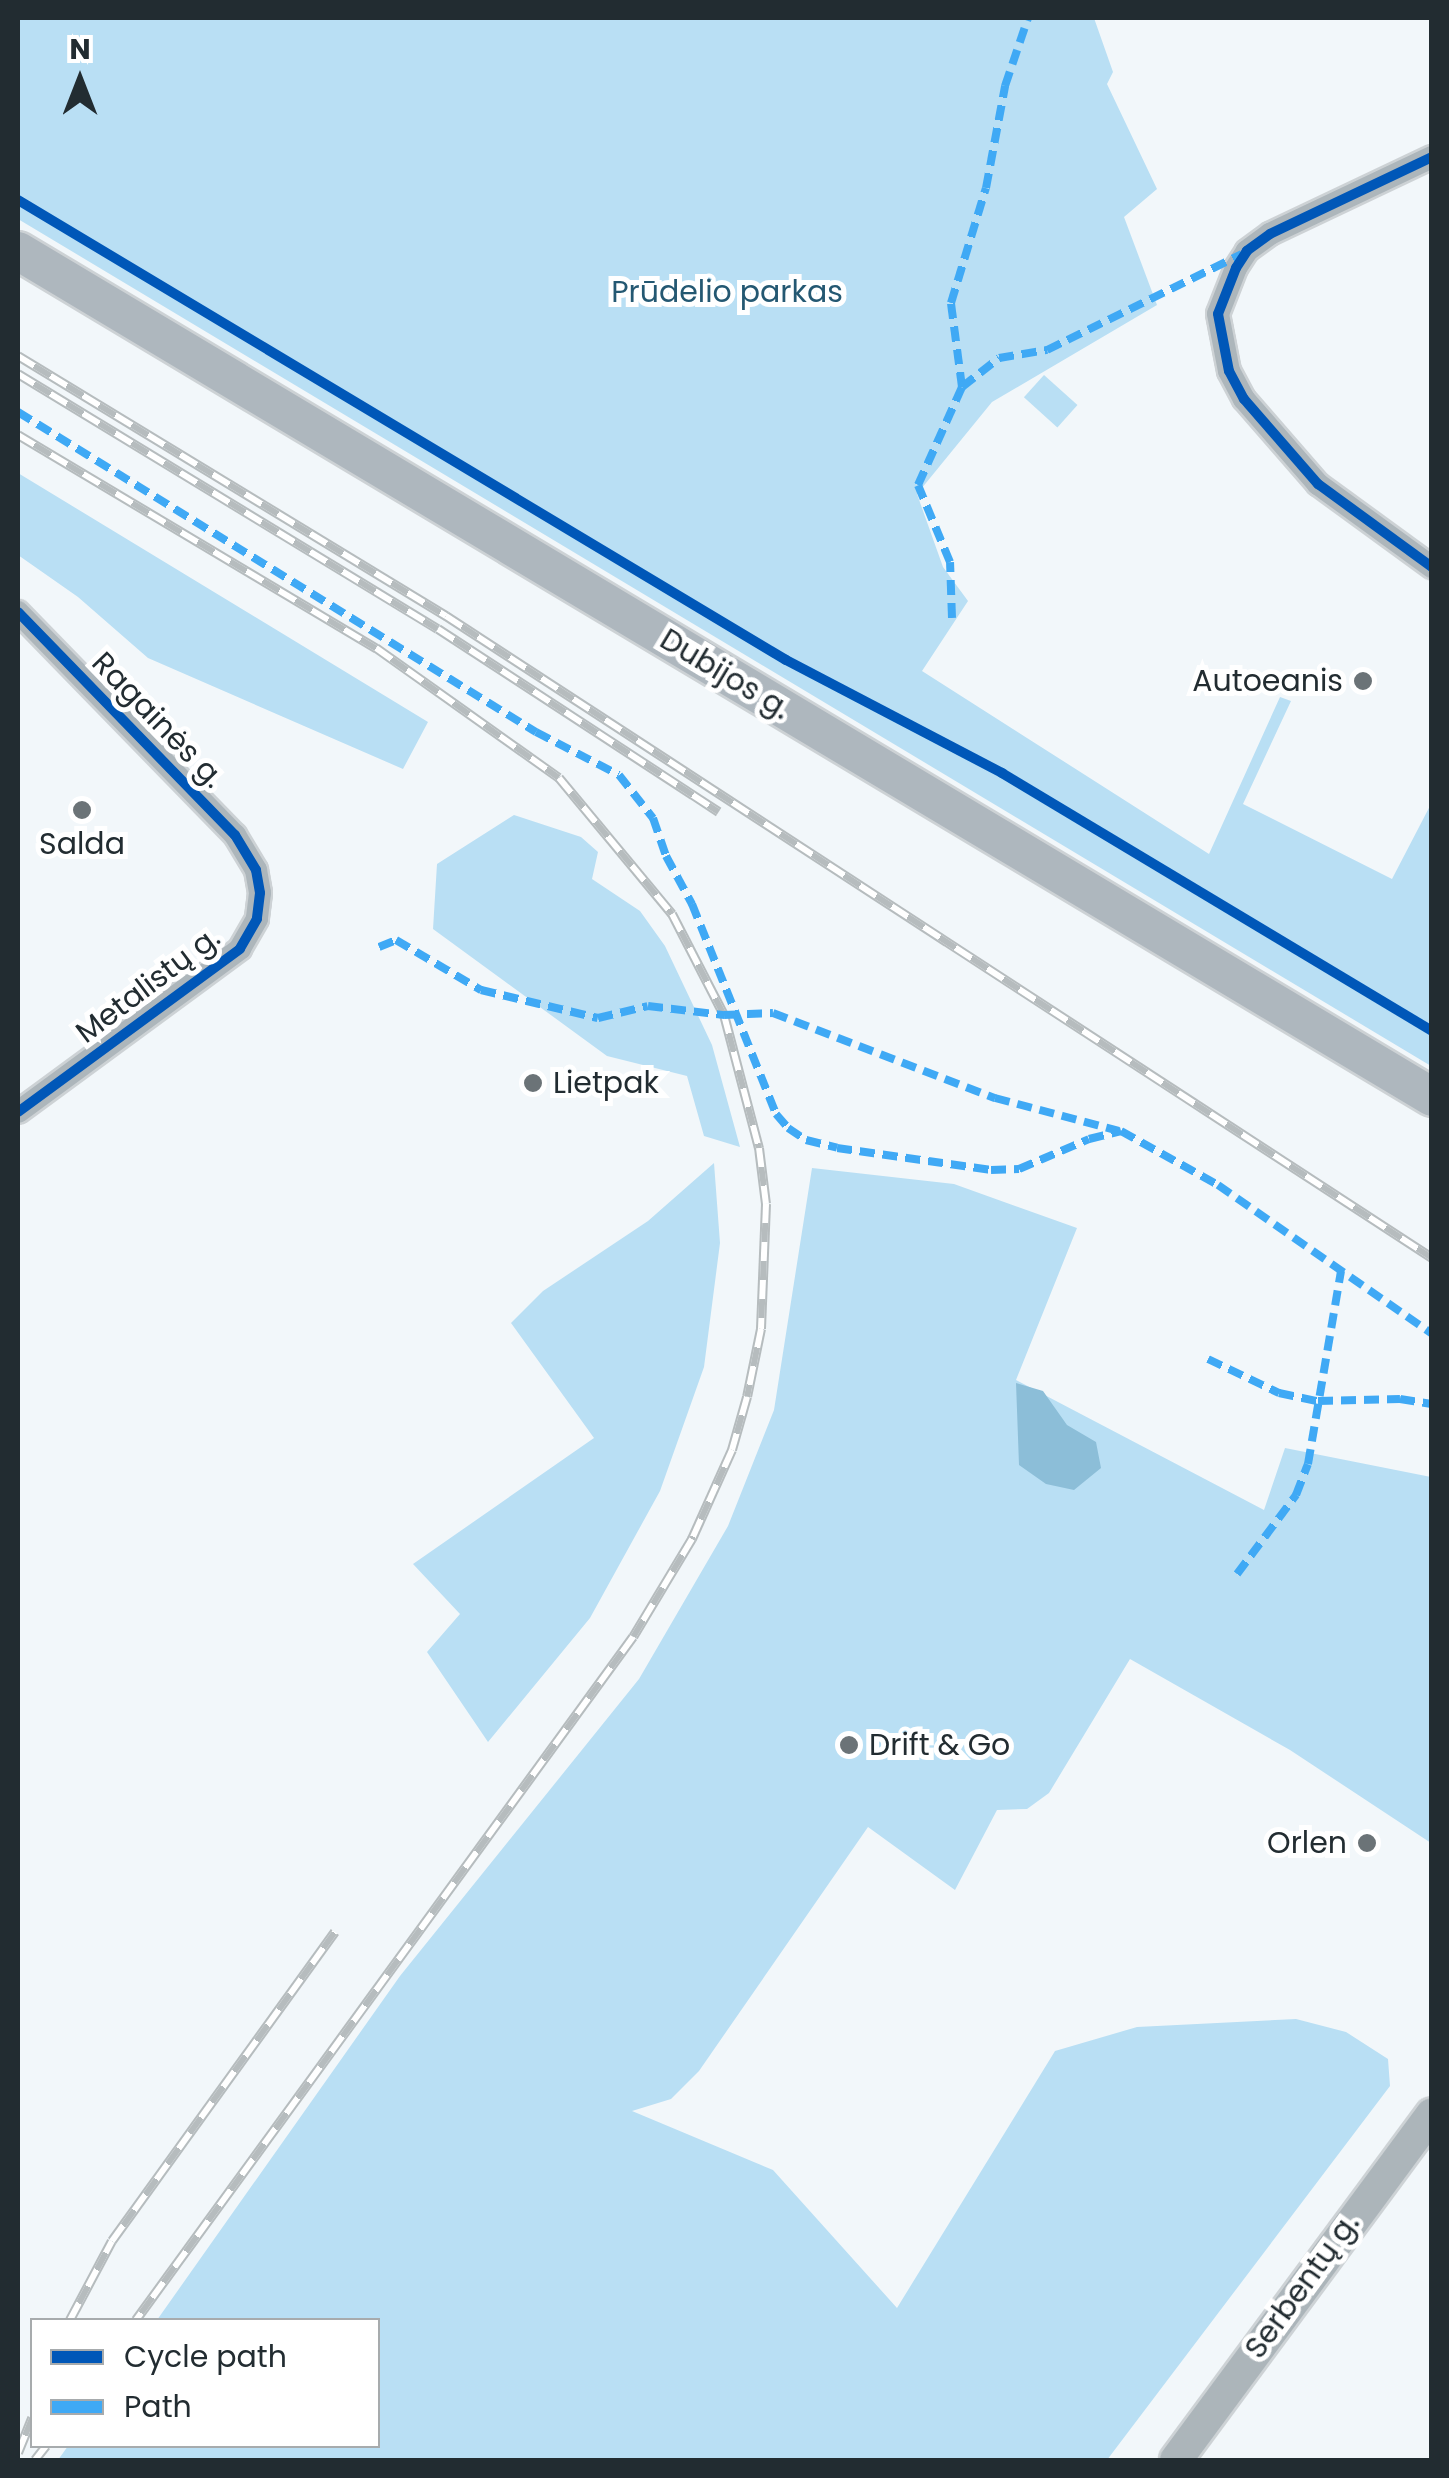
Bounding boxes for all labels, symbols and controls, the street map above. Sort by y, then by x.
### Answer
north arrow [30,30,130,130]
text: N [69,30,91,69]
park label: Prūdelio parkas [611,274,843,310]
street label: Dubijos g. [654,621,796,727]
street label: Ragainės g. [84,645,232,795]
place label: Autoeanis [1192,663,1343,699]
marker: Autoeanis [1352,670,1374,692]
marker: Salda [71,799,93,821]
place label: Salda [39,826,125,862]
street label: Metalistų g. [69,919,227,1051]
place label: Lietpak [553,1065,659,1101]
marker: Lietpak [522,1072,544,1094]
place label: Drift & Go [869,1727,1010,1763]
marker: Drift & Go [838,1734,860,1756]
place label: Orlen [1267,1825,1347,1861]
marker: Orlen [1356,1832,1378,1854]
street label: Serbentų g. [1237,2207,1367,2365]
legend [30,2318,380,2448]
text: Cycle path [124,2335,287,2378]
text: Path [124,2385,192,2428]

